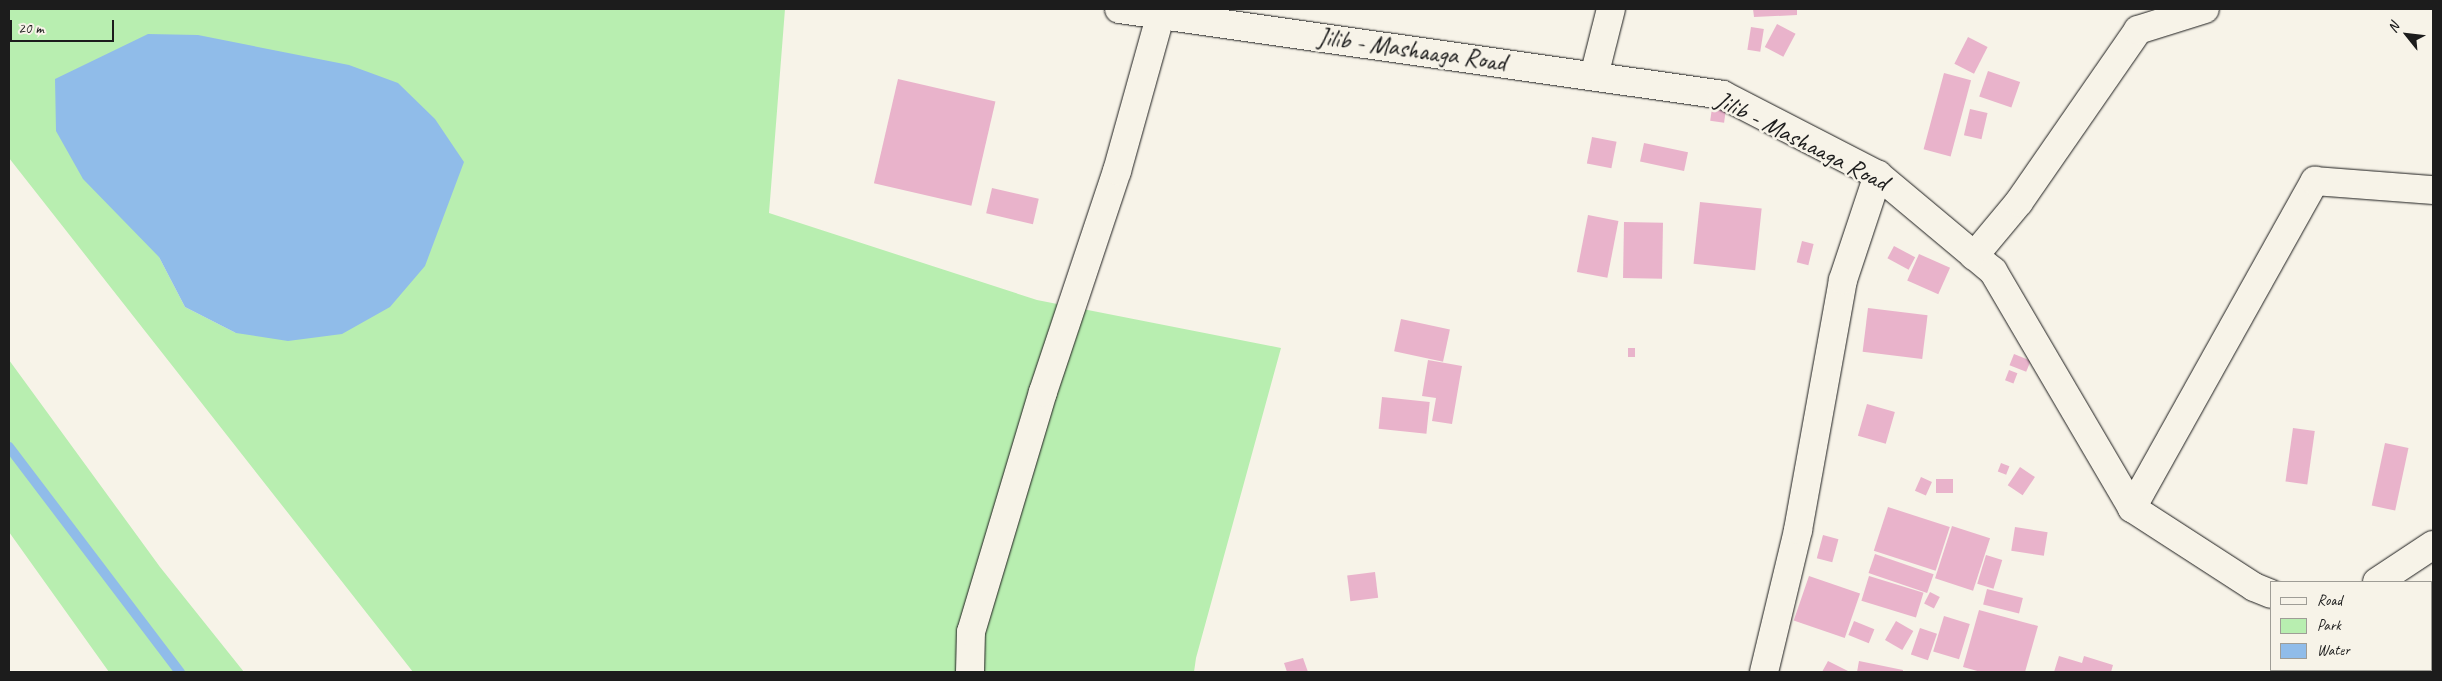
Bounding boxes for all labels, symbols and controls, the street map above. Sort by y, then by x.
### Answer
scale bar [12,10,116,42]
north arrow [2382,10,2432,60]
text: 20 m [18,19,44,38]
text: N [2384,20,2403,35]
street label: Jilib - Mashaaga Road [1316,22,1508,78]
street label: Jilib - Mashaaga Road [1711,85,1893,197]
legend [2270,581,2432,671]
text: Road [2317,591,2342,610]
text: Park [2317,616,2341,635]
text: Water [2317,641,2350,660]

